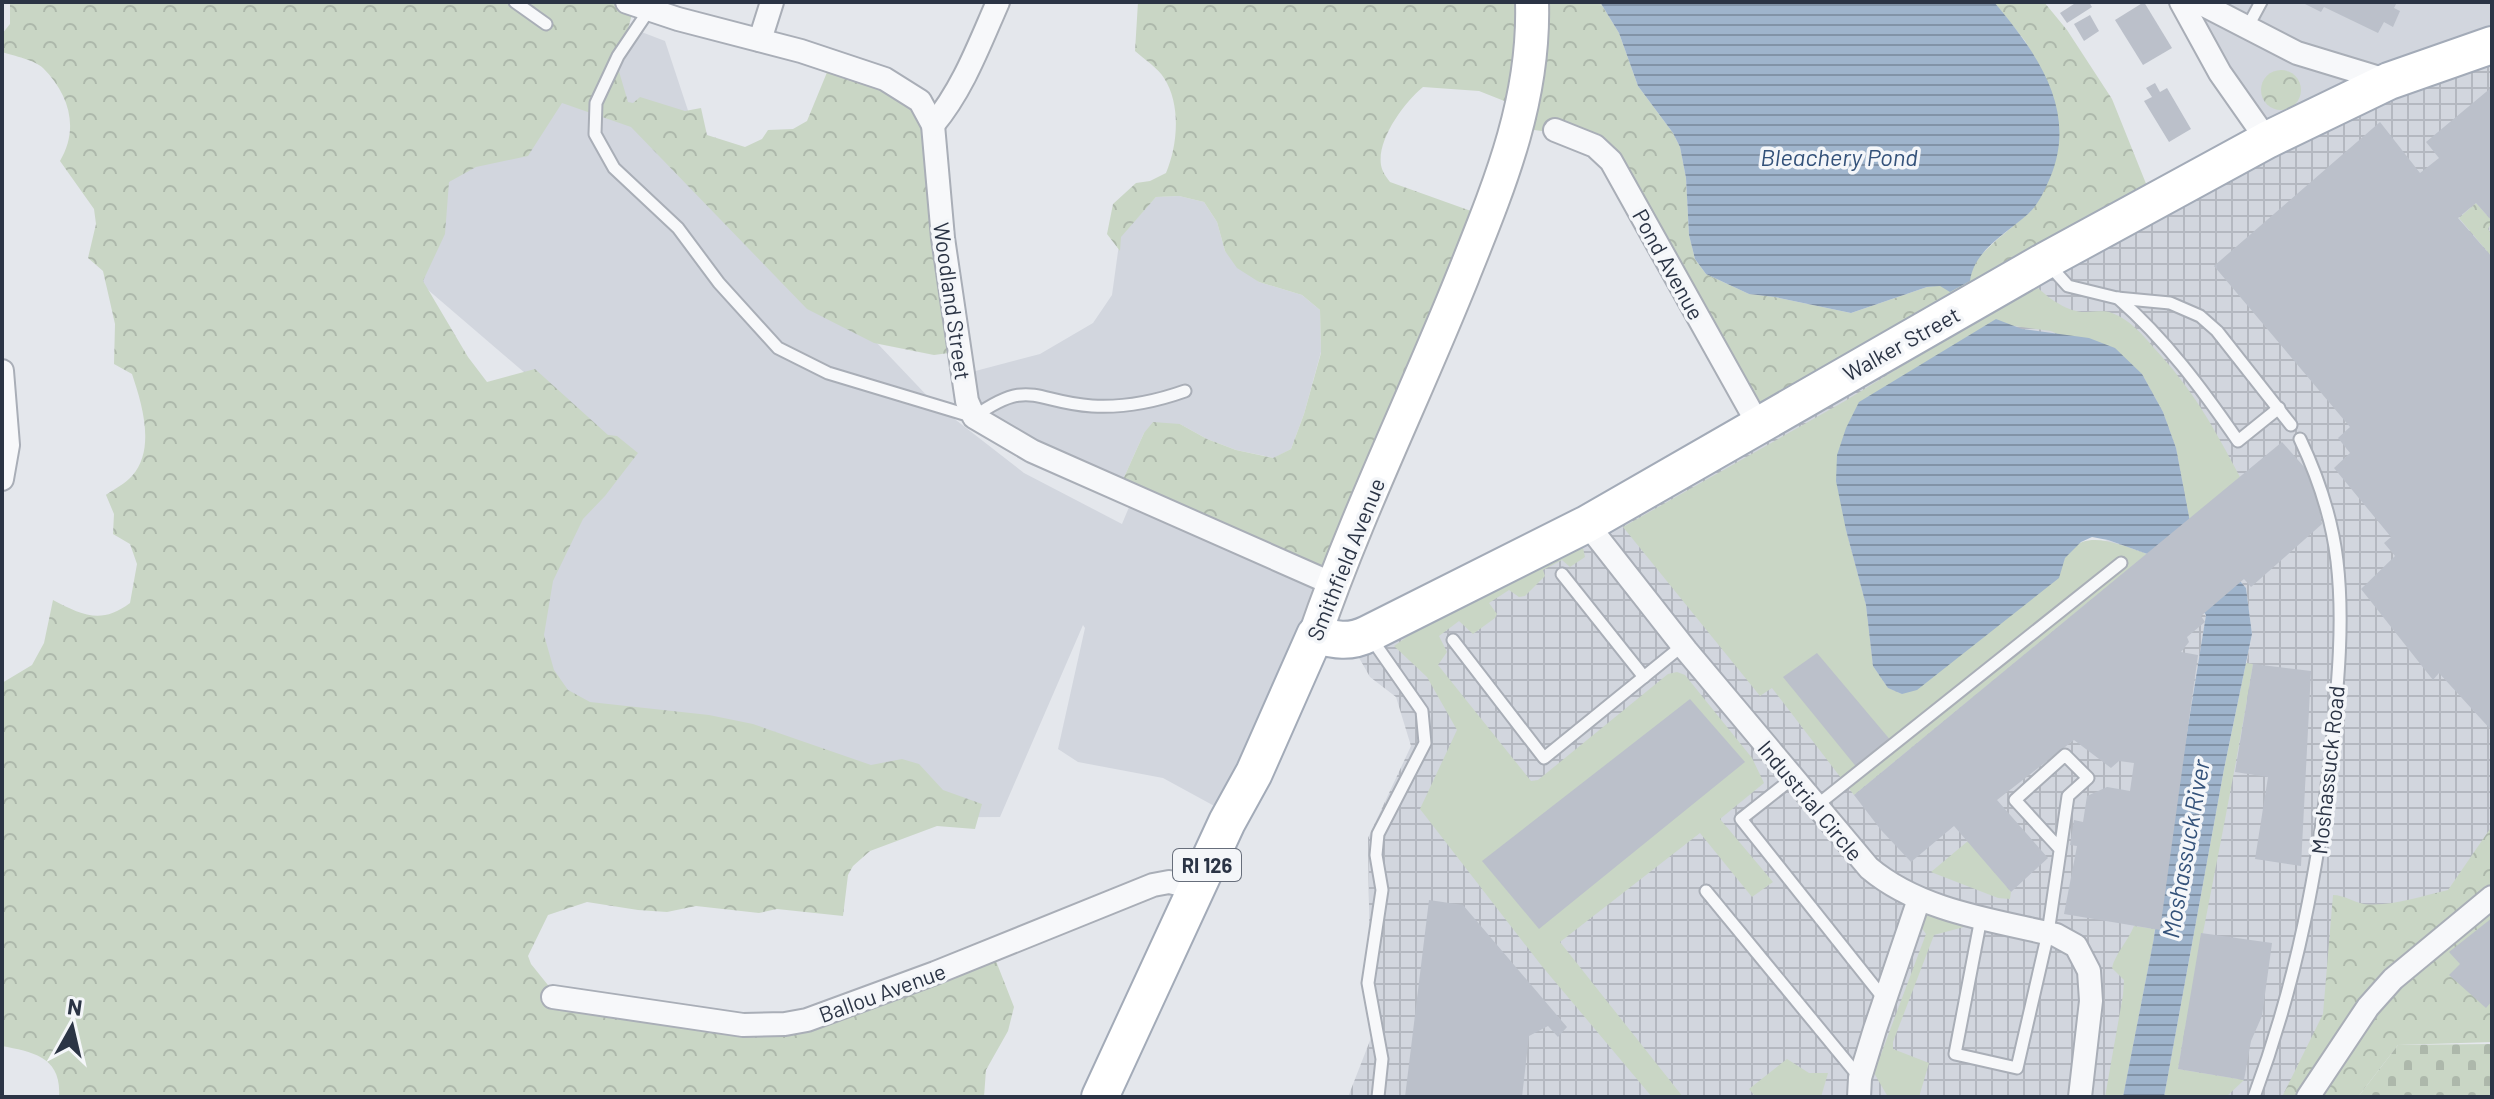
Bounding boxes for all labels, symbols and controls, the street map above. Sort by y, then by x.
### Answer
water label: Bleachery Pond [1760,142,1918,171]
street label: Pond Avenue [1628,204,1710,324]
street label: Woodland Street [929,221,977,381]
street label: Walker Street [1838,300,1964,386]
street label: Smithfield Avenue [1301,474,1389,644]
street label: Moshassuck Road [2305,684,2349,856]
street label: Industrial Circle [1753,735,1869,865]
water label: Moshassuck River [2155,756,2215,940]
road number: RI 126 [1173,849,1241,881]
street label: Ballou Avenue [815,957,949,1027]
north arrow [32,987,112,1067]
text: N [66,992,84,1020]

